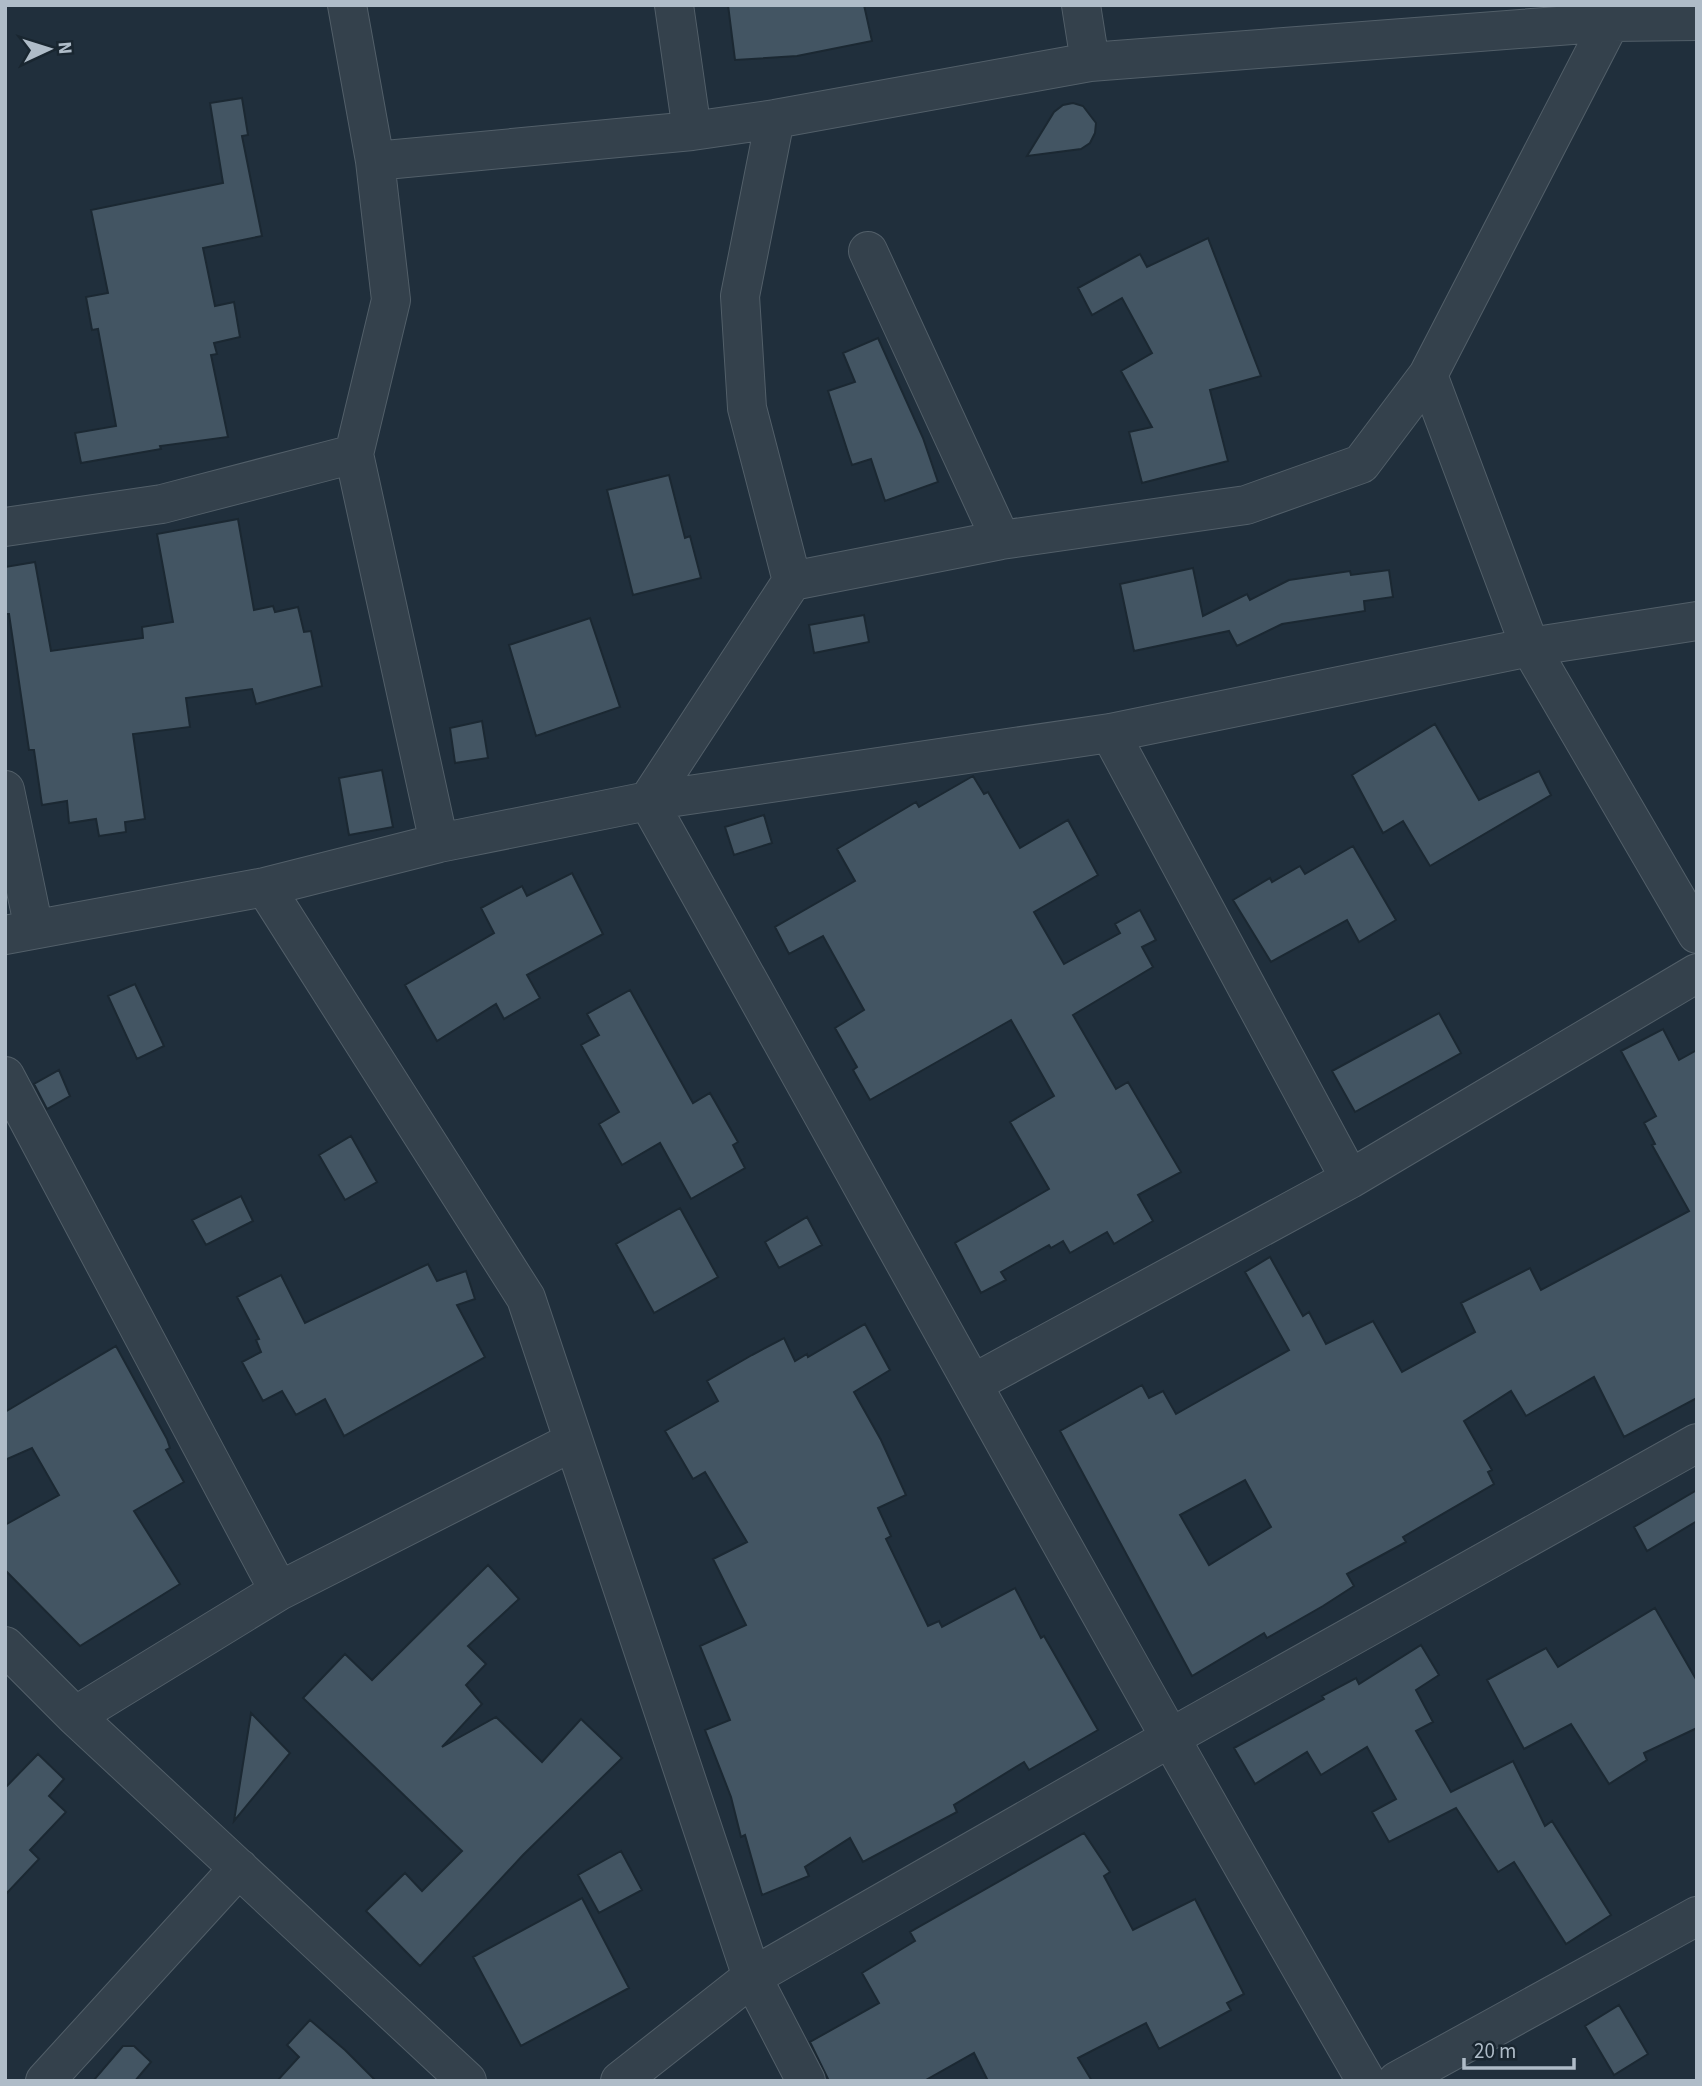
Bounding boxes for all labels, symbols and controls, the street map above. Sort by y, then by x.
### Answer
north arrow [14,14,84,84]
text: N [51,41,78,55]
scale bar [1464,2026,1574,2070]
text: 20 m [1474,2036,1516,2066]

